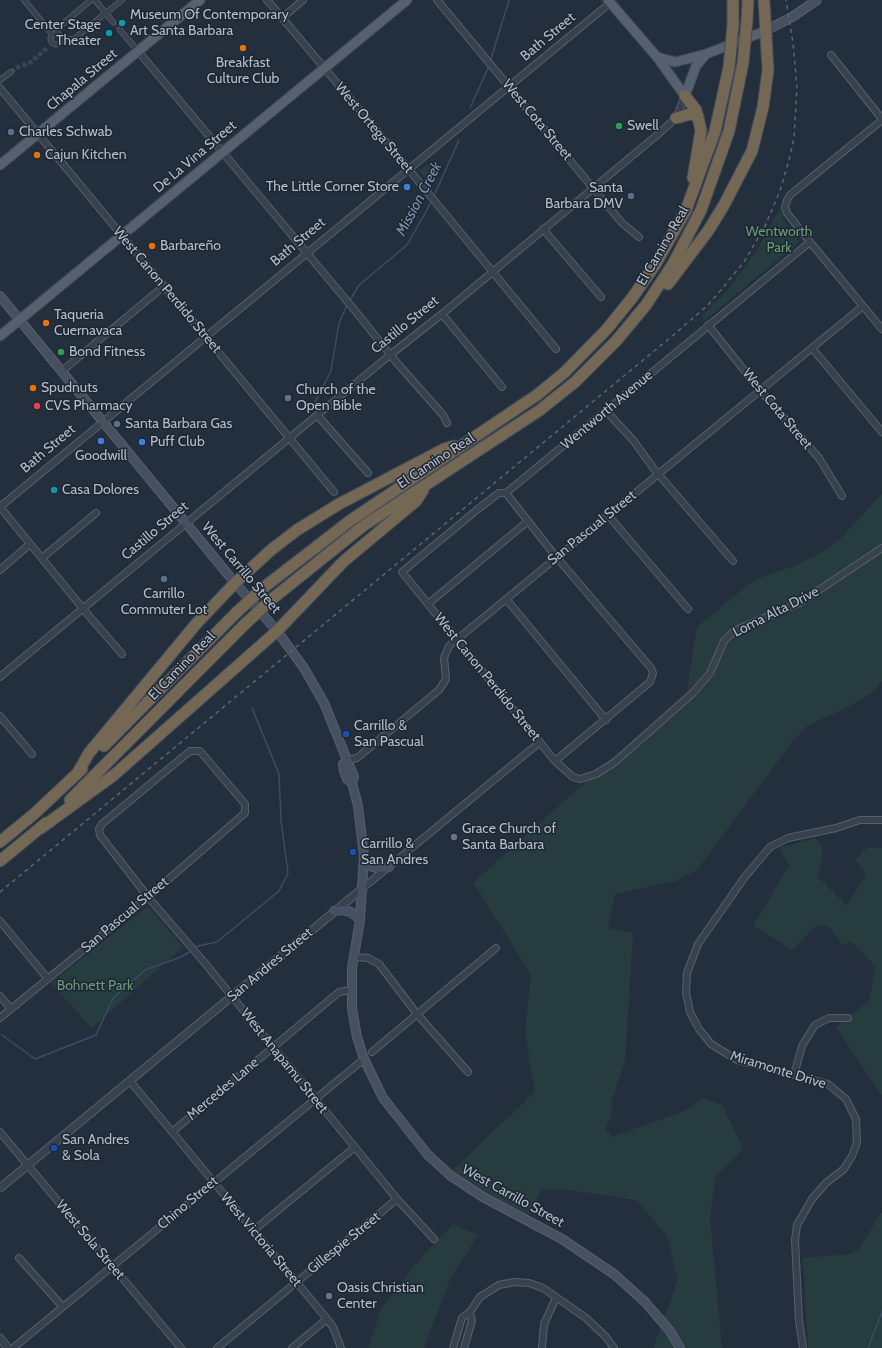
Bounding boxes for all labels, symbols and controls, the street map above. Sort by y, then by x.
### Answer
place label: Museum Of Contemporary Art Santa Barbara [130,7,289,40]
street label: Bath Street [517,9,579,65]
place label: Center Stage Theater [25,17,101,50]
marker: Museum Of Contemporary Art Santa Barbara [117,18,127,28]
marker: Center Stage Theater [104,28,114,38]
marker: Breakfast Culture Club [238,43,248,53]
street label: Chapala Street [43,46,121,114]
place label: Breakfast Culture Club [207,55,279,88]
street label: West Cota Street [498,76,576,164]
street label: West Ortega Street [331,79,417,177]
street label: De La Vina Street [150,117,240,197]
place label: Swell [627,118,659,134]
marker: Swell [614,121,624,131]
place label: Charles Schwab [19,124,112,140]
marker: Charles Schwab [6,127,16,137]
place label: Cajun Kitchen [45,147,126,163]
marker: Cajun Kitchen [32,150,42,160]
water label: Mission Creek [392,159,446,239]
place label: The Little Corner Store [266,179,399,195]
place label: Santa Barbara DMV [545,180,623,212]
marker: The Little Corner Store [402,182,412,192]
marker: Santa Barbara DMV [626,191,636,201]
street label: El Camino Real [634,203,692,289]
street label: Bath Street [267,214,329,270]
street label: West Canon Perdido Street [109,223,225,357]
park label: Wentworth Park [746,224,812,256]
place label: Barbareño [160,238,221,254]
marker: Barbareño [147,241,157,251]
street label: Castillo Street [368,293,442,357]
place label: Taqueria Cuernavaca [54,307,122,340]
marker: Taqueria Cuernavaca [41,318,51,328]
place label: Bond Fitness [69,344,145,360]
marker: Bond Fitness [56,347,66,357]
street label: West Cota Street [738,365,816,453]
street label: Wentworth Avenue [558,367,656,453]
place label: Spudnuts [41,380,98,396]
place label: Church of the Open Bible [296,382,376,414]
marker: Spudnuts [28,383,38,393]
marker: Church of the Open Bible [283,393,293,403]
place label: CVS Pharmacy [45,398,133,414]
marker: CVS Pharmacy [32,401,42,411]
place label: Santa Barbara Gas [125,416,232,432]
marker: Santa Barbara Gas [112,419,122,429]
street label: Bath Street [17,421,79,477]
street label: El Camino Real [394,430,478,492]
place label: Puff Club [150,434,205,450]
marker: Goodwill [96,436,106,446]
marker: Puff Club [137,437,147,447]
place label: Goodwill [75,448,127,464]
place label: Casa Dolores [62,482,139,498]
marker: Casa Dolores [49,485,59,495]
street label: San Pascual Street [544,487,640,569]
street label: Castillo Street [118,498,192,564]
street label: West Carrillo Street [198,519,284,617]
marker: Carrillo Commuter Lot [159,574,169,584]
street label: Loma Alta Drive [730,583,822,641]
place label: Carrillo Commuter Lot [121,586,207,618]
street label: West Canon Perdido Street [430,610,544,744]
street label: El Camino Real [145,628,219,704]
place label: Carrillo & San Pascual [354,718,424,750]
marker: Carrillo & San Pascual [341,729,351,739]
place label: Grace Church of Santa Barbara [462,821,556,854]
marker: Grace Church of Santa Barbara [449,832,459,842]
place label: Carrillo & San Andres [361,836,428,868]
marker: Carrillo & San Andres [348,847,358,857]
street label: San Pascual Street [78,874,172,956]
street label: San Andres Street [224,924,316,1006]
park label: Bohnett Park [57,978,133,994]
street label: West Anapamu Street [237,1005,331,1117]
street label: Miramonte Drive [728,1047,828,1093]
street label: Mercedes Lane [184,1054,262,1124]
place label: San Andres & Sola [62,1132,129,1164]
marker: San Andres & Sola [49,1143,59,1153]
street label: West Carrillo Street [459,1161,567,1231]
street label: Chino Street [154,1173,222,1233]
street label: West Victoria Street [217,1190,305,1290]
street label: West Sola Street [52,1197,128,1283]
street label: Gillespie Street [304,1209,384,1277]
place label: Oasis Christian Center [337,1280,424,1312]
marker: Oasis Christian Center [324,1291,334,1301]

